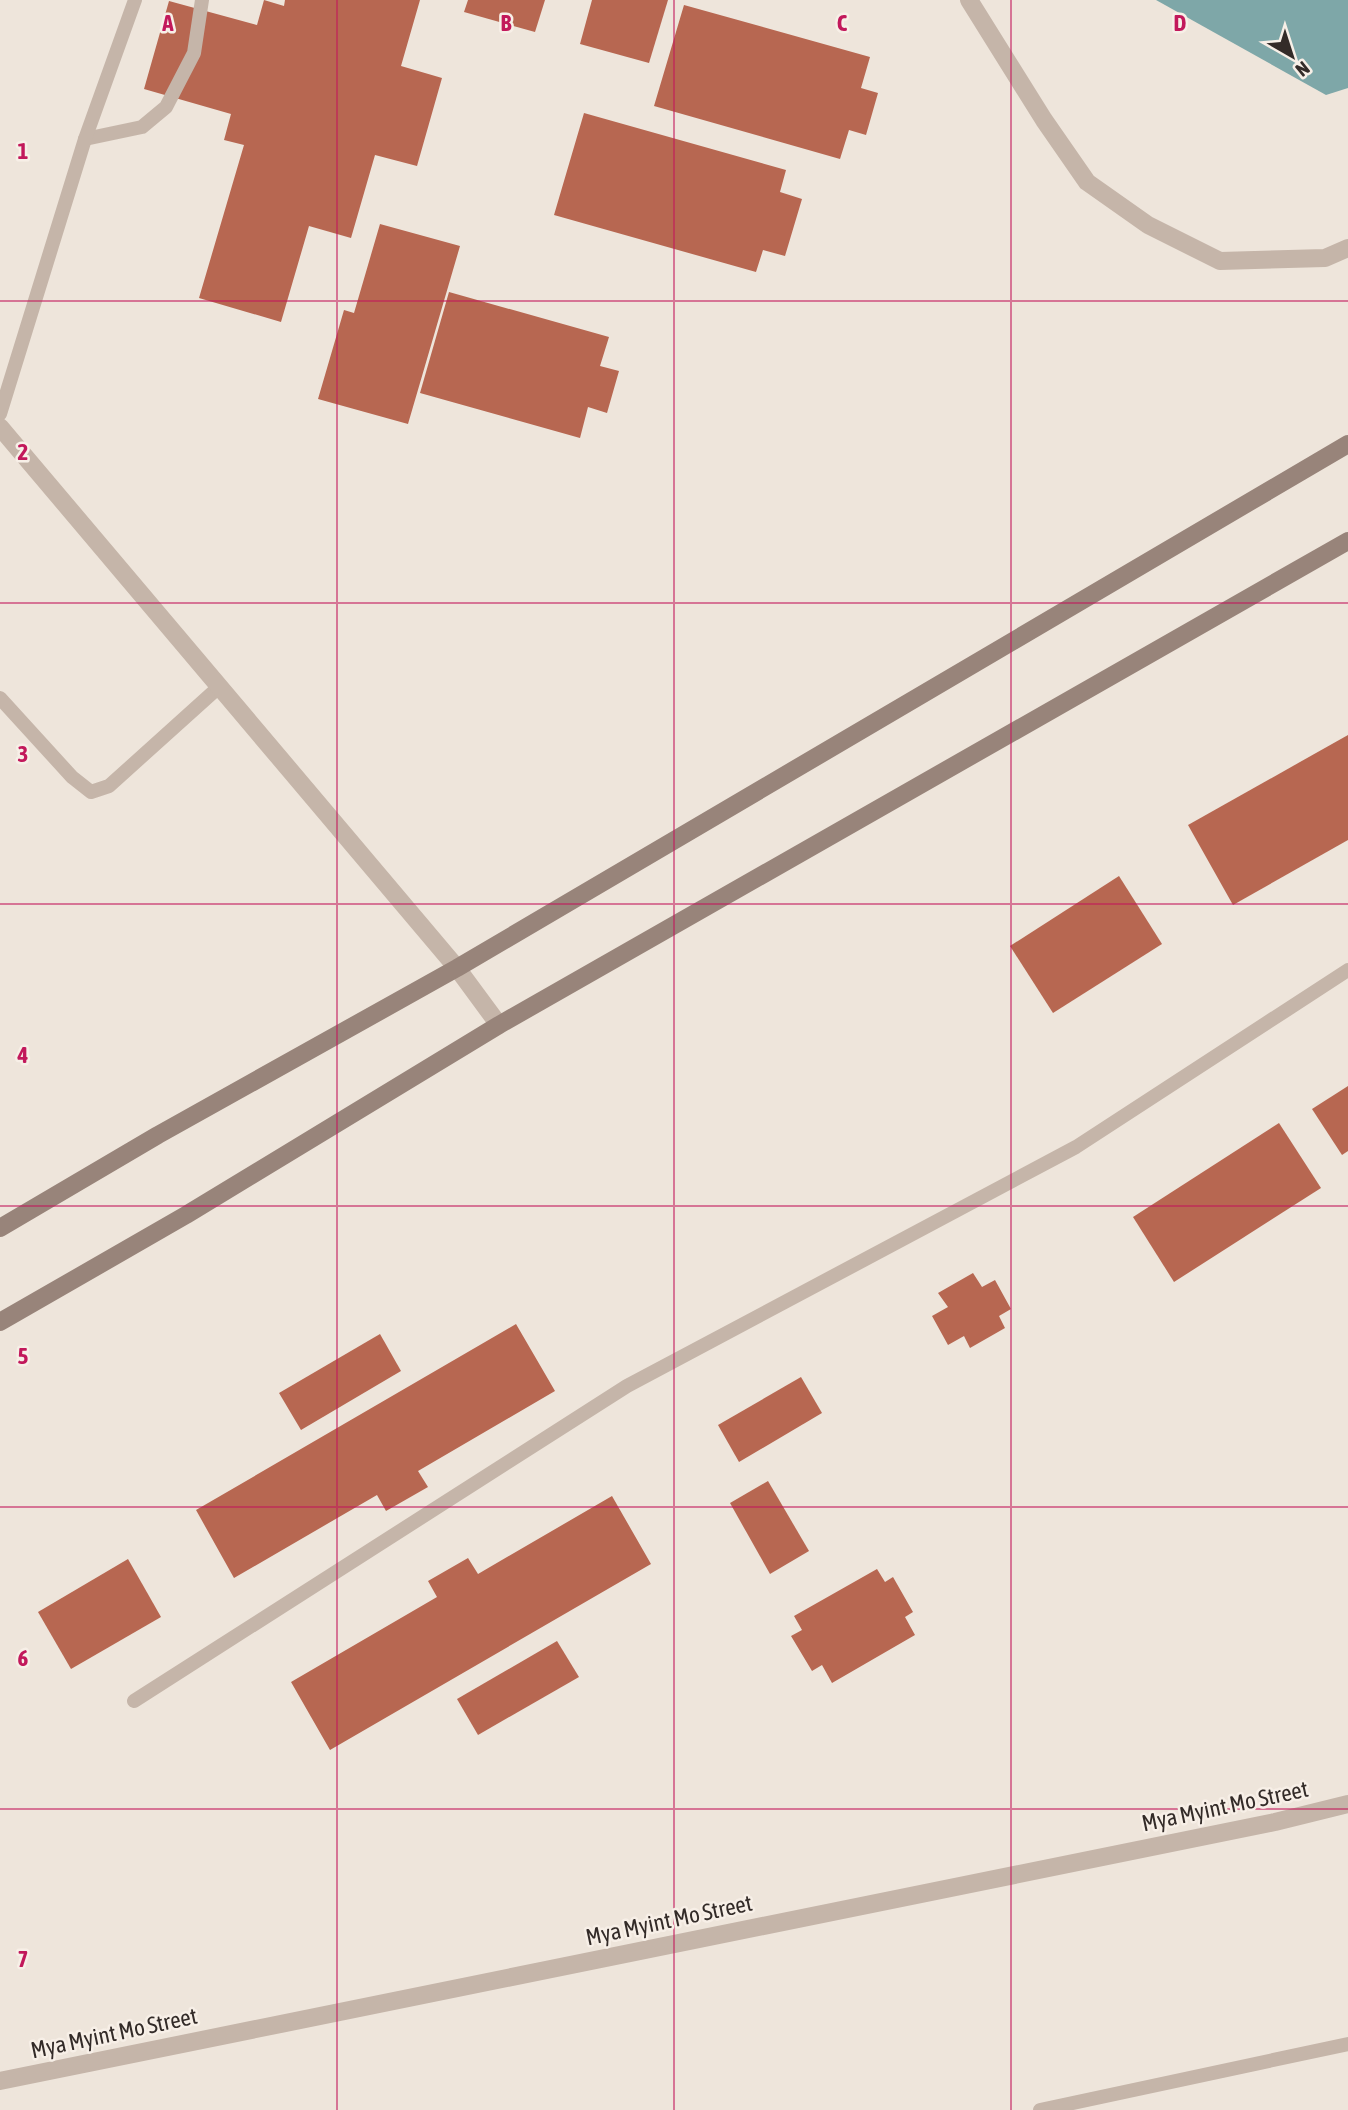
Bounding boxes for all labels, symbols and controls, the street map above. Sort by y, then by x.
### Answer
text: A [161,10,174,36]
text: B [501,10,512,36]
text: C [837,10,848,36]
text: D [1174,10,1187,36]
north arrow [1257,21,1327,91]
text: N [1291,57,1314,81]
text: 1 [18,138,29,164]
text: 2 [18,439,28,465]
text: 3 [18,741,28,767]
text: 4 [17,1042,29,1068]
text: 5 [18,1343,29,1369]
text: 6 [18,1645,29,1671]
street label: Mya Myint Mo Street [1139,1776,1311,1836]
street label: Mya Myint Mo Street [583,1890,755,1950]
text: 7 [18,1946,28,1972]
street label: Mya Myint Mo Street [28,2003,200,2063]

